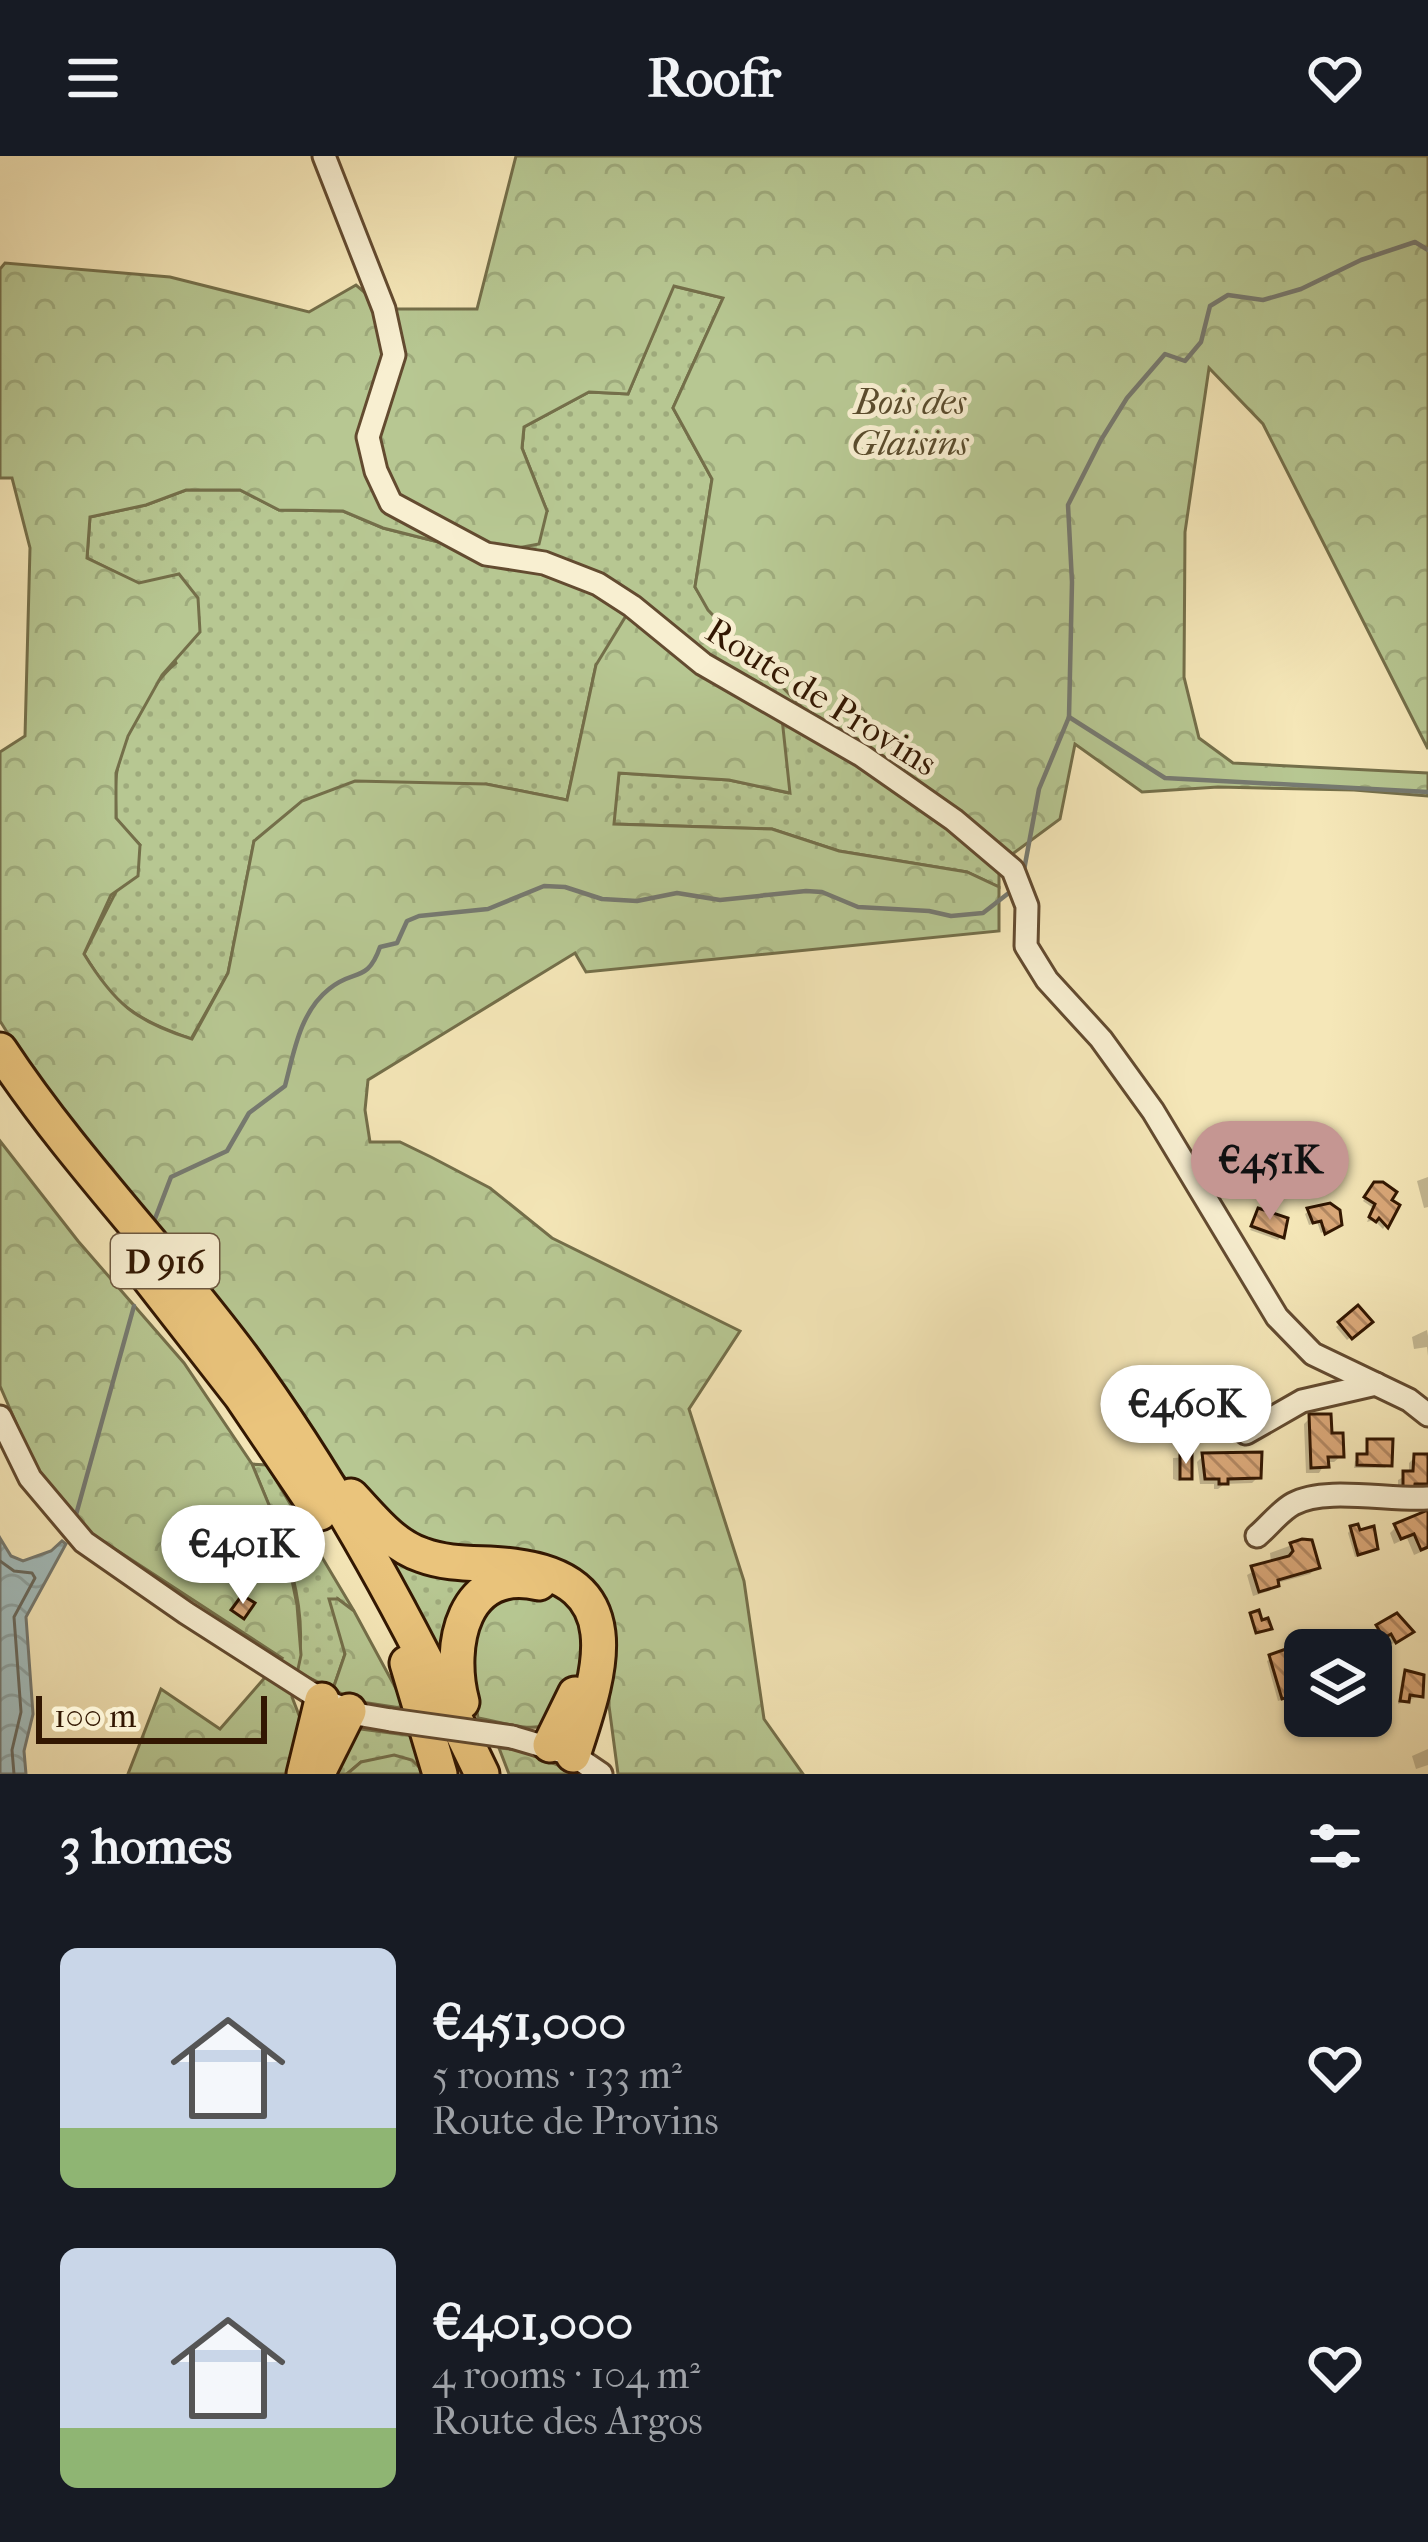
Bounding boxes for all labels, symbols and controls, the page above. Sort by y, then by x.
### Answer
icon: menu [60,45,126,111]
icon: heart [1302,45,1368,111]
text: Roofr [647,47,781,110]
park label: Bois des Glaisins [851,381,970,464]
street label: Route de Provins [698,609,945,785]
pin: €451K [1186,1121,1354,1223]
text: €451K [1218,1137,1322,1183]
road number: D 916 [111,1234,219,1288]
pin: €460K [1102,1365,1270,1467]
text: €460K [1127,1381,1245,1427]
pin: €401K [159,1505,327,1607]
text: €401K [188,1521,298,1567]
map controls [1284,1629,1392,1737]
button: layers [1284,1629,1392,1737]
scale bar [36,1690,267,1743]
text: 100 m [54,1697,137,1736]
icon: filters [1302,1813,1368,1879]
text: 3 homes [60,1816,232,1876]
text: €451,000 [432,1992,626,2052]
icon: home [156,1996,300,2140]
icon: heart [1302,2035,1368,2101]
text: 5 rooms · 133 m² [432,2052,682,2098]
text: Route de Provins [432,2098,719,2144]
text: €401,000 [432,2292,633,2352]
icon: home [156,2296,300,2440]
icon: heart [1302,2335,1368,2401]
text: 4 rooms · 104 m² [432,2352,700,2398]
text: Route des Argos [432,2398,703,2444]

